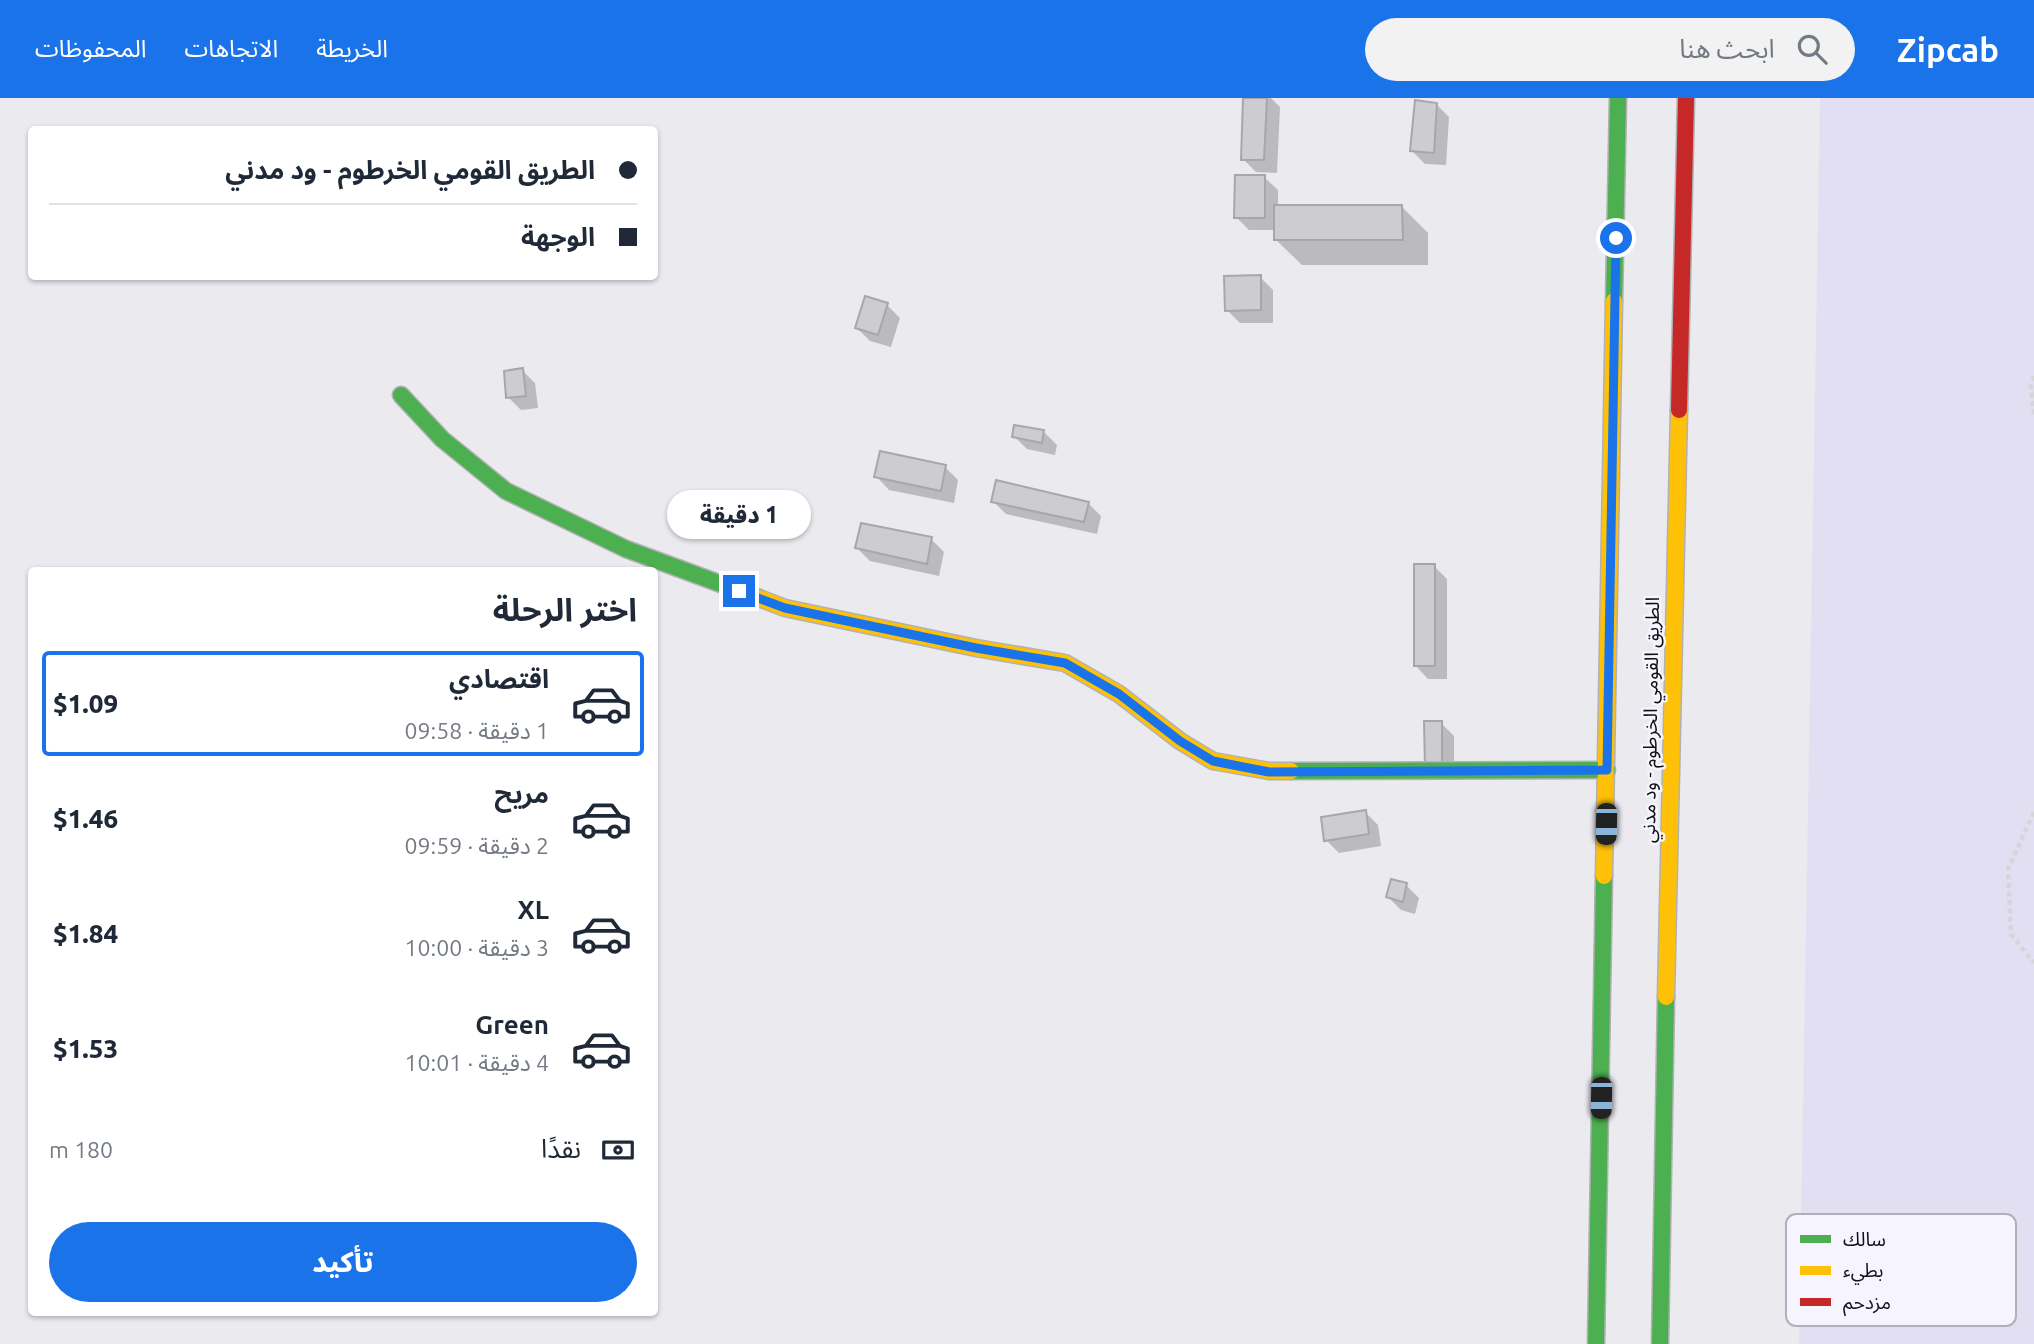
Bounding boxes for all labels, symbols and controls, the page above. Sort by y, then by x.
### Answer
search box [1365,18,1855,81]
icon: search [1793,30,1831,68]
text: Zipcab [1897,31,1999,68]
text: ابحث هنا [1679,34,1775,63]
text: المحفوظات [35,35,146,62]
text: الاتجاهات [184,35,278,62]
text: الخريطة [316,35,388,62]
text: الطريق القومي الخرطوم - ود مدني [225,155,595,184]
text: الوجهة [521,222,595,251]
route start [1600,222,1632,254]
callout: 1 دقيقة [667,490,811,538]
text: 1 دقيقة [700,502,778,527]
route end [723,575,755,607]
text: اختر الرحلة [493,591,637,627]
street label: الطريق القومي الخرطوم - ود مدني [1637,597,1668,843]
text: اقتصادي [449,664,549,693]
icon: car [570,672,633,735]
text: $1.09 [53,689,118,718]
text: 1 دقيقة · 09:58 [405,718,549,743]
text: مريح [494,779,549,808]
icon: car [570,787,633,850]
car [1596,803,1617,845]
text: $1.46 [53,804,118,833]
text: 2 دقيقة · 09:59 [405,833,549,858]
text: XL [518,895,549,924]
icon: car [570,902,633,965]
text: $1.84 [53,919,118,948]
text: 3 دقيقة · 10:00 [405,935,549,960]
text: Green [475,1010,549,1039]
icon: car [570,1017,633,1080]
text: $1.53 [53,1034,118,1063]
text: 4 دقيقة · 10:01 [405,1050,549,1075]
car [1591,1077,1612,1119]
icon: cash [599,1131,637,1169]
text: نقدًا [541,1134,581,1163]
text: 180 m [49,1137,113,1162]
legend [1786,1214,2016,1326]
button: تأكيد [49,1222,637,1302]
text: سالك [1843,1228,1886,1250]
text: بطيء [1843,1259,1883,1285]
text: مزدحم [1843,1291,1891,1317]

